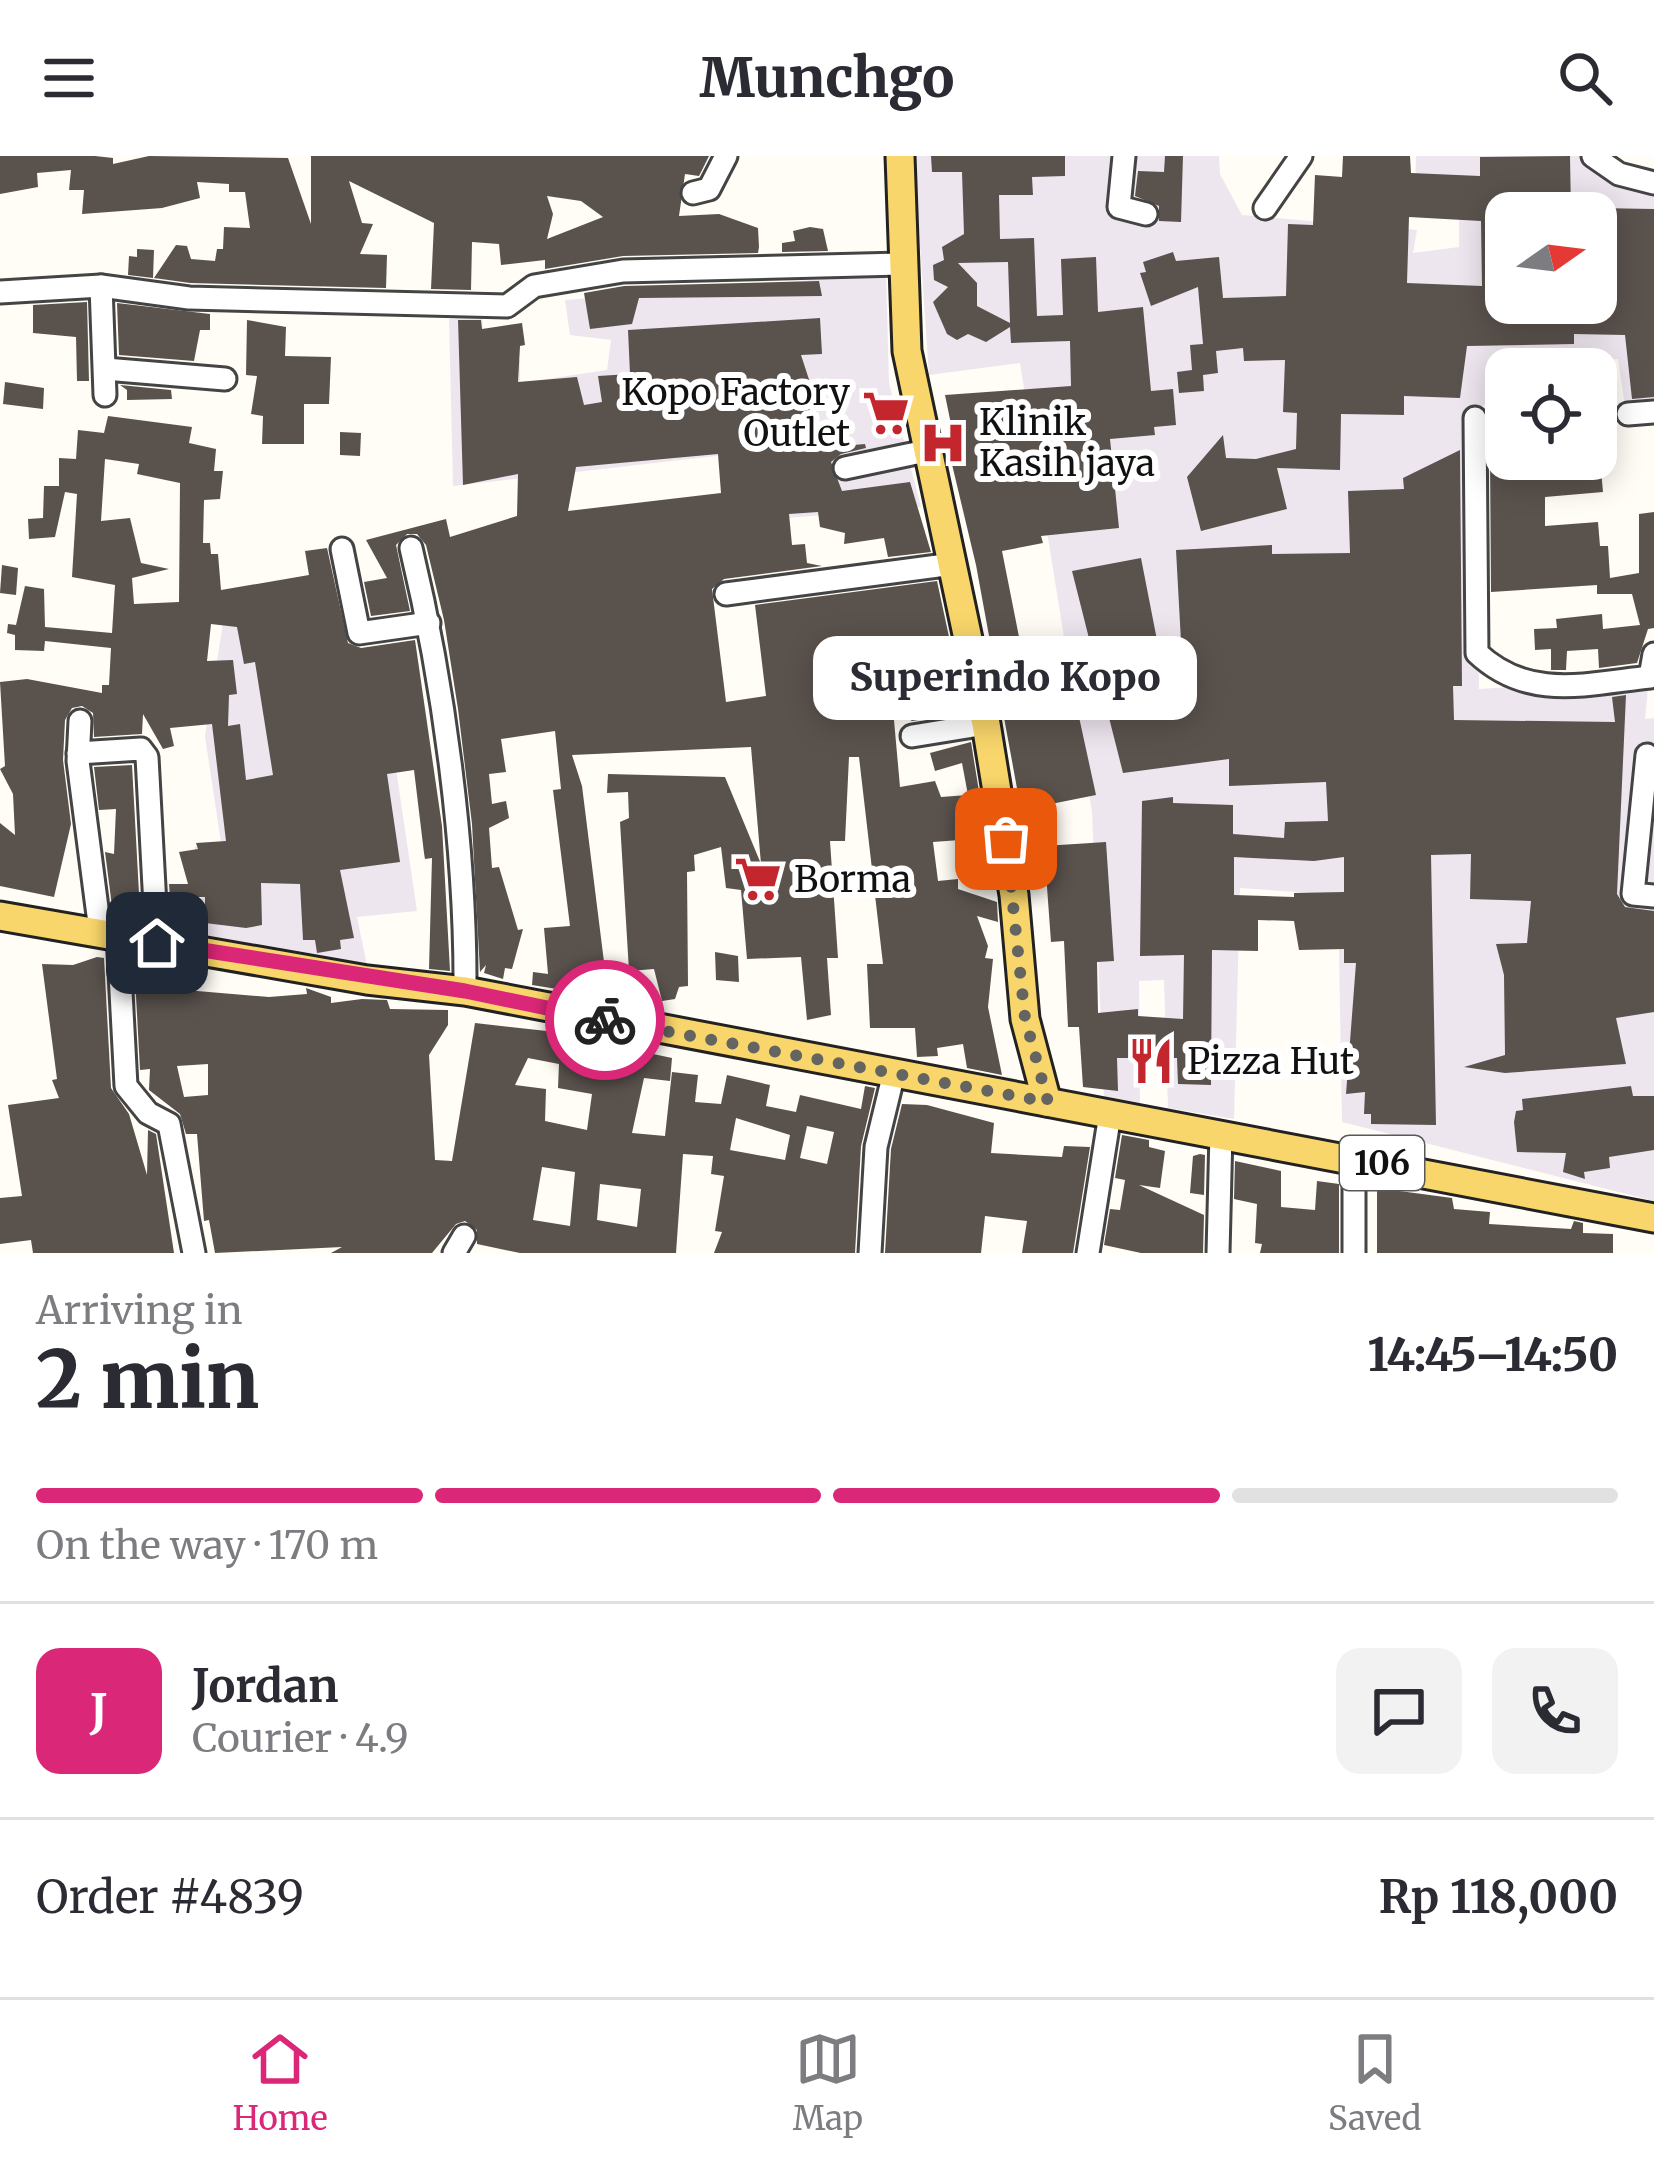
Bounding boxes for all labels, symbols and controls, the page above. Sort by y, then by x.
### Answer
text: Munchgo [700,44,954,112]
icon: menu [36,45,102,111]
icon: search [1552,45,1618,111]
north arrow [1485,192,1617,324]
map controls [1485,192,1617,480]
button: locate [1485,348,1617,480]
place label: Kopo Factory Outlet [621,370,850,456]
supermarket icon: Kopo Factory Outlet [861,388,911,438]
place label: Klinik Kasih jaya [979,400,1155,486]
hospital icon: Klinik Kasih jaya [918,418,968,468]
callout: Superindo Kopo [814,635,1198,719]
text: Superindo Kopo [849,653,1161,702]
pin [955,788,1057,890]
icon: bag [973,806,1039,872]
supermarket icon: Borma [733,854,783,904]
place label: Borma [794,857,911,902]
pin [106,892,208,994]
icon: home [124,910,190,976]
courier [545,960,665,1080]
icon: bike [572,987,638,1053]
restaurant icon: Pizza Hut [1126,1036,1176,1086]
place label: Pizza Hut [1187,1039,1354,1084]
road number: 106 [1340,1136,1424,1190]
text: Arriving in [36,1286,243,1335]
text: 14:45–14:50 [1368,1327,1618,1383]
text: 2 min [36,1331,259,1429]
text: On the way · 170 m [36,1521,378,1570]
button: chat [1336,1648,1462,1774]
button: phone [1492,1648,1618,1774]
text: Jordan [192,1658,339,1714]
text: J [90,1683,108,1739]
text: Courier · 4.9 [192,1714,409,1763]
text: Order #4839 [36,1869,304,1925]
text: Rp 118,000 [1379,1869,1618,1925]
tab: Home [233,2026,328,2139]
tab: Map [793,2026,863,2139]
tab: Saved [1328,2026,1422,2139]

